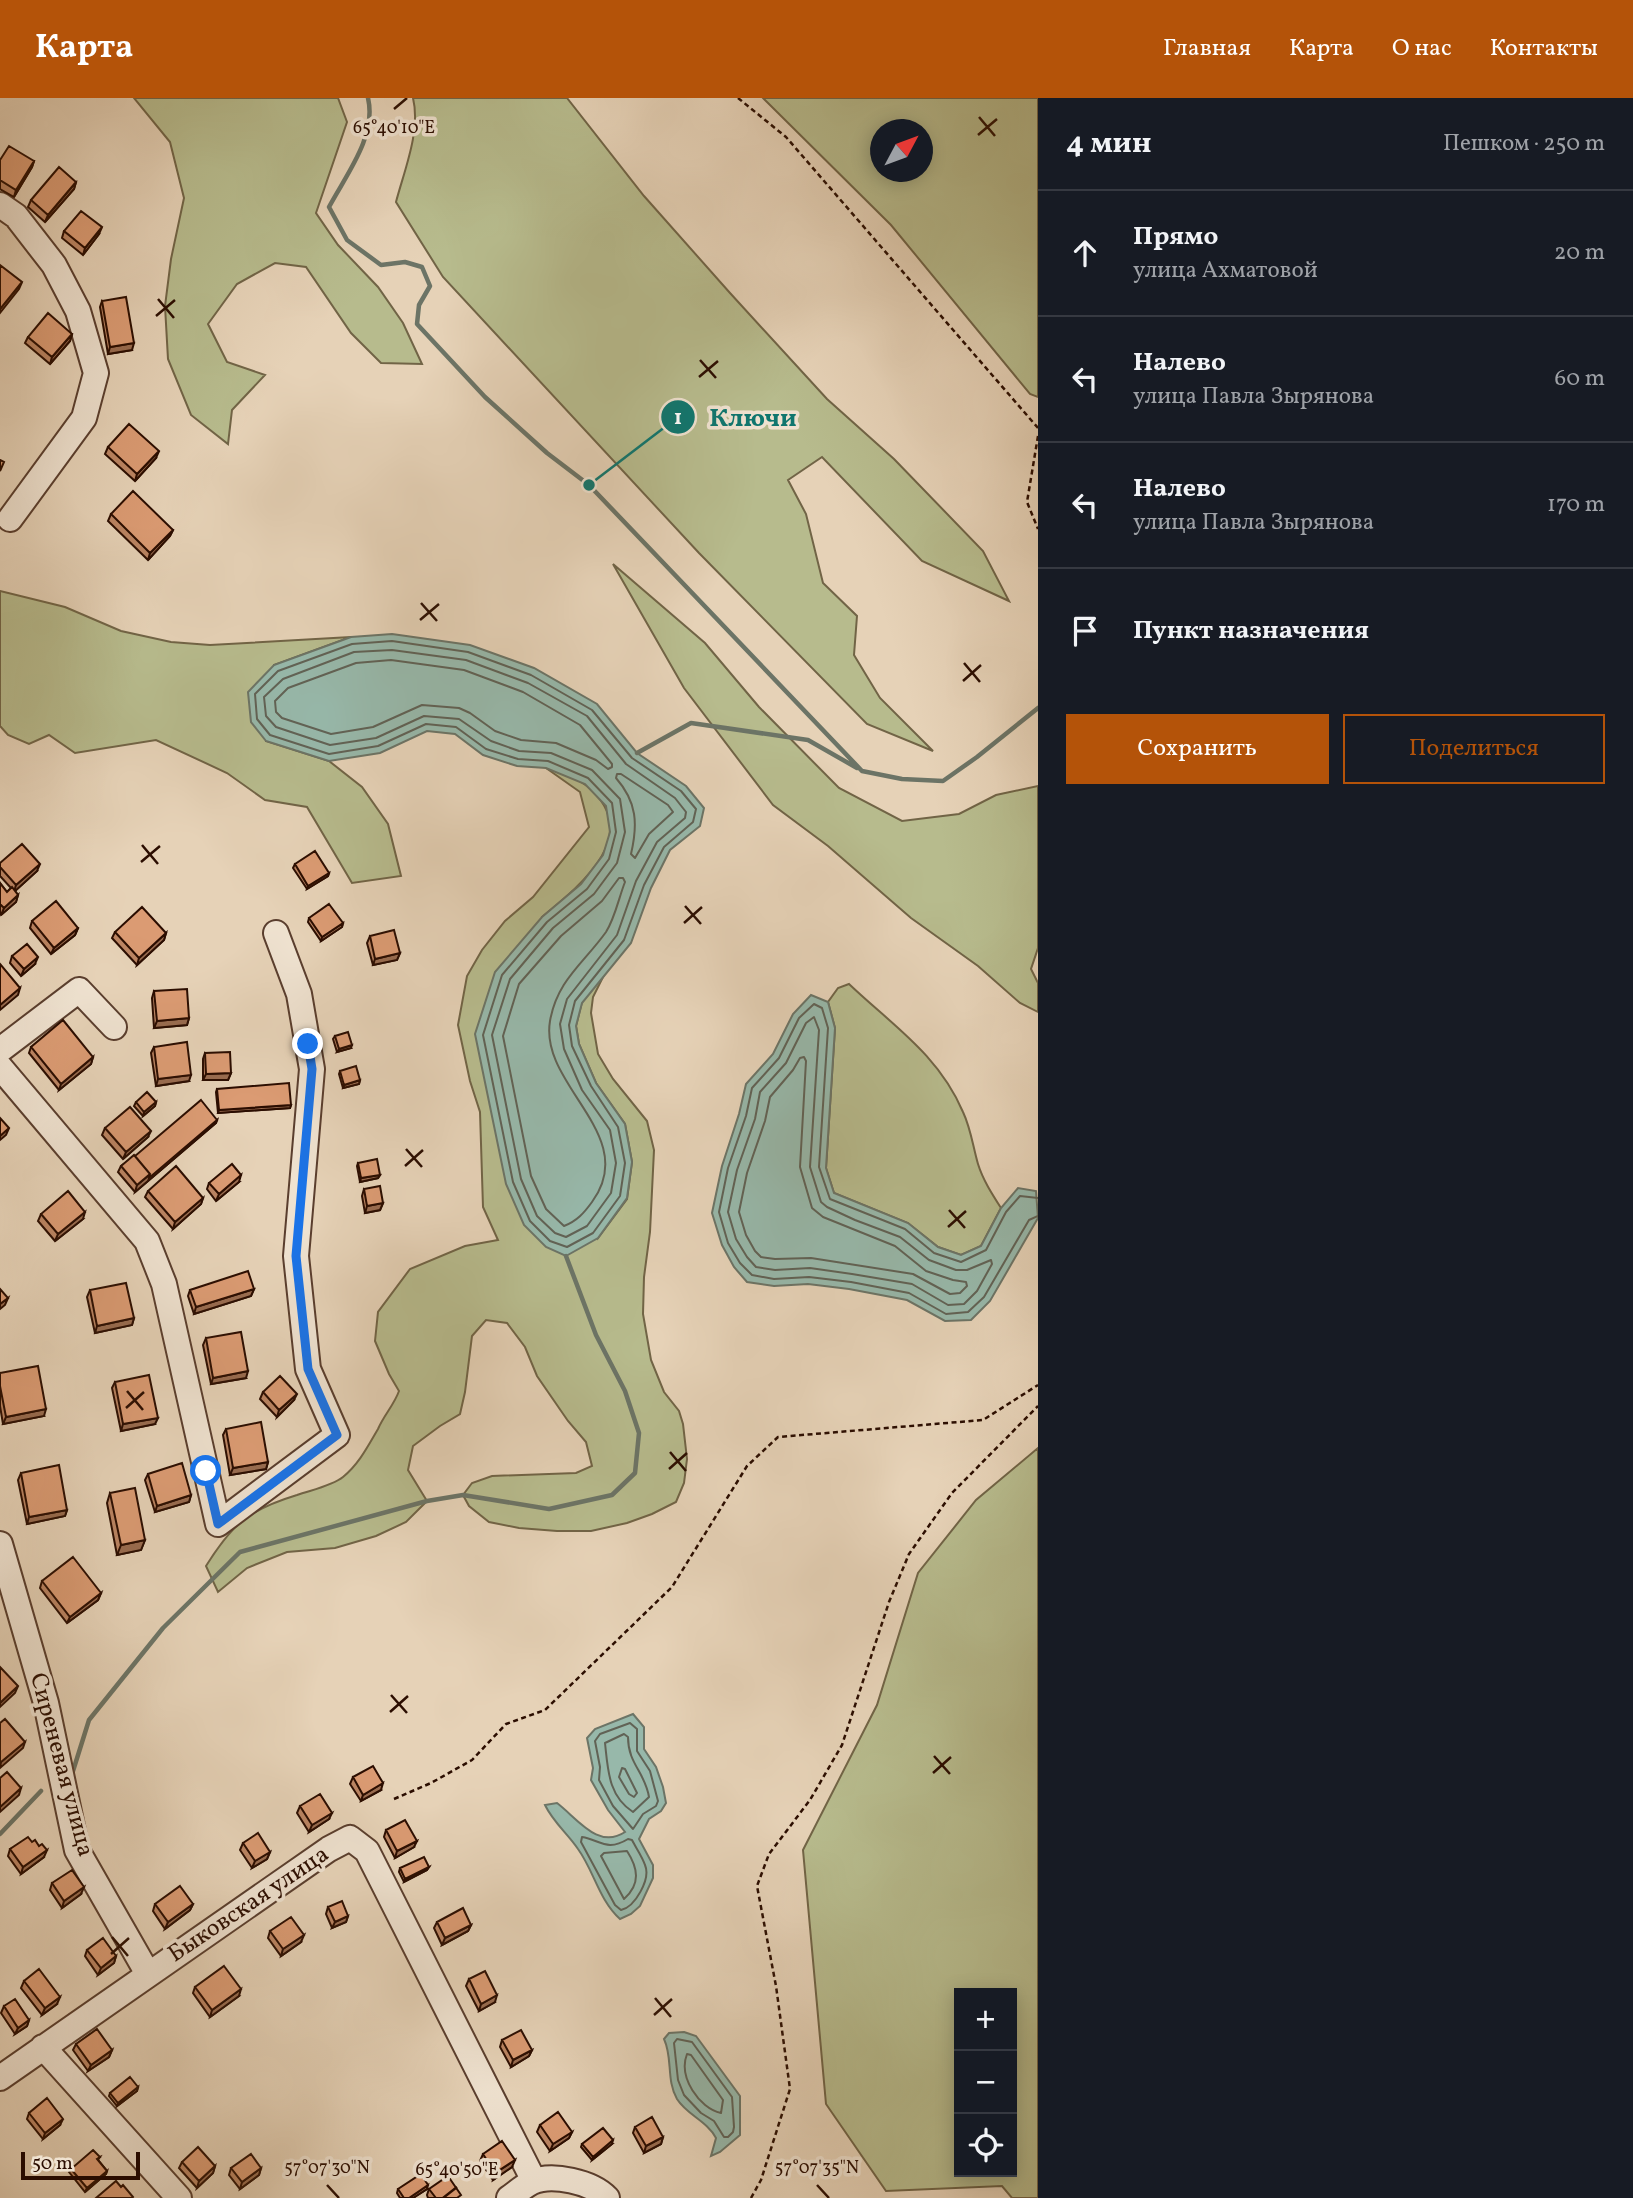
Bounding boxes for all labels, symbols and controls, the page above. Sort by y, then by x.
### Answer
text: Карта [35,26,133,72]
text: Главная [1163,32,1251,66]
text: Карта [1289,32,1354,66]
text: О нас [1392,32,1452,66]
text: Контакты [1490,32,1598,66]
text: 65°40'10"E [353,116,435,141]
north arrow [870,119,933,182]
text: 4 мин [1066,123,1151,165]
text: Пешком · 250 m [1443,128,1605,160]
text: Прямо [1133,219,1218,255]
icon: ahead [1066,234,1104,272]
text: 20 m [1554,237,1605,269]
text: улица Ахматовой [1133,255,1318,287]
text: Налево [1133,345,1226,381]
icon: left [1066,360,1104,398]
text: 60 m [1555,363,1605,395]
text: улица Павла Зырянова [1133,381,1374,413]
callout: Ключи [660,394,811,441]
text: Ключи [709,401,797,437]
text: 1 [674,404,682,433]
text: Налево [1133,471,1226,507]
icon: left [1066,486,1104,524]
text: 170 m [1547,489,1605,521]
text: улица Павла Зырянова [1133,507,1374,539]
icon: arrive [1066,612,1104,650]
text: Пункт назначения [1133,613,1369,649]
button: Сохранить [1066,714,1329,784]
button: Поделиться [1343,714,1605,784]
route end [292,1028,323,1059]
route start [190,1455,221,1486]
street label: Сиреневая улица [20,1669,102,1861]
street label: Быковская улица [162,1838,336,1972]
map controls [954,1988,1017,2177]
button: + [954,1988,1017,2051]
button: − [954,2051,1017,2114]
button: locate [954,2114,1017,2177]
scale bar [21,2149,140,2181]
text: 50 m [32,2151,73,2177]
text: 57°07'30"N [284,2156,370,2181]
text: 57°07'35"N [775,2156,859,2181]
text: 65°40'50"E [415,2158,499,2183]

